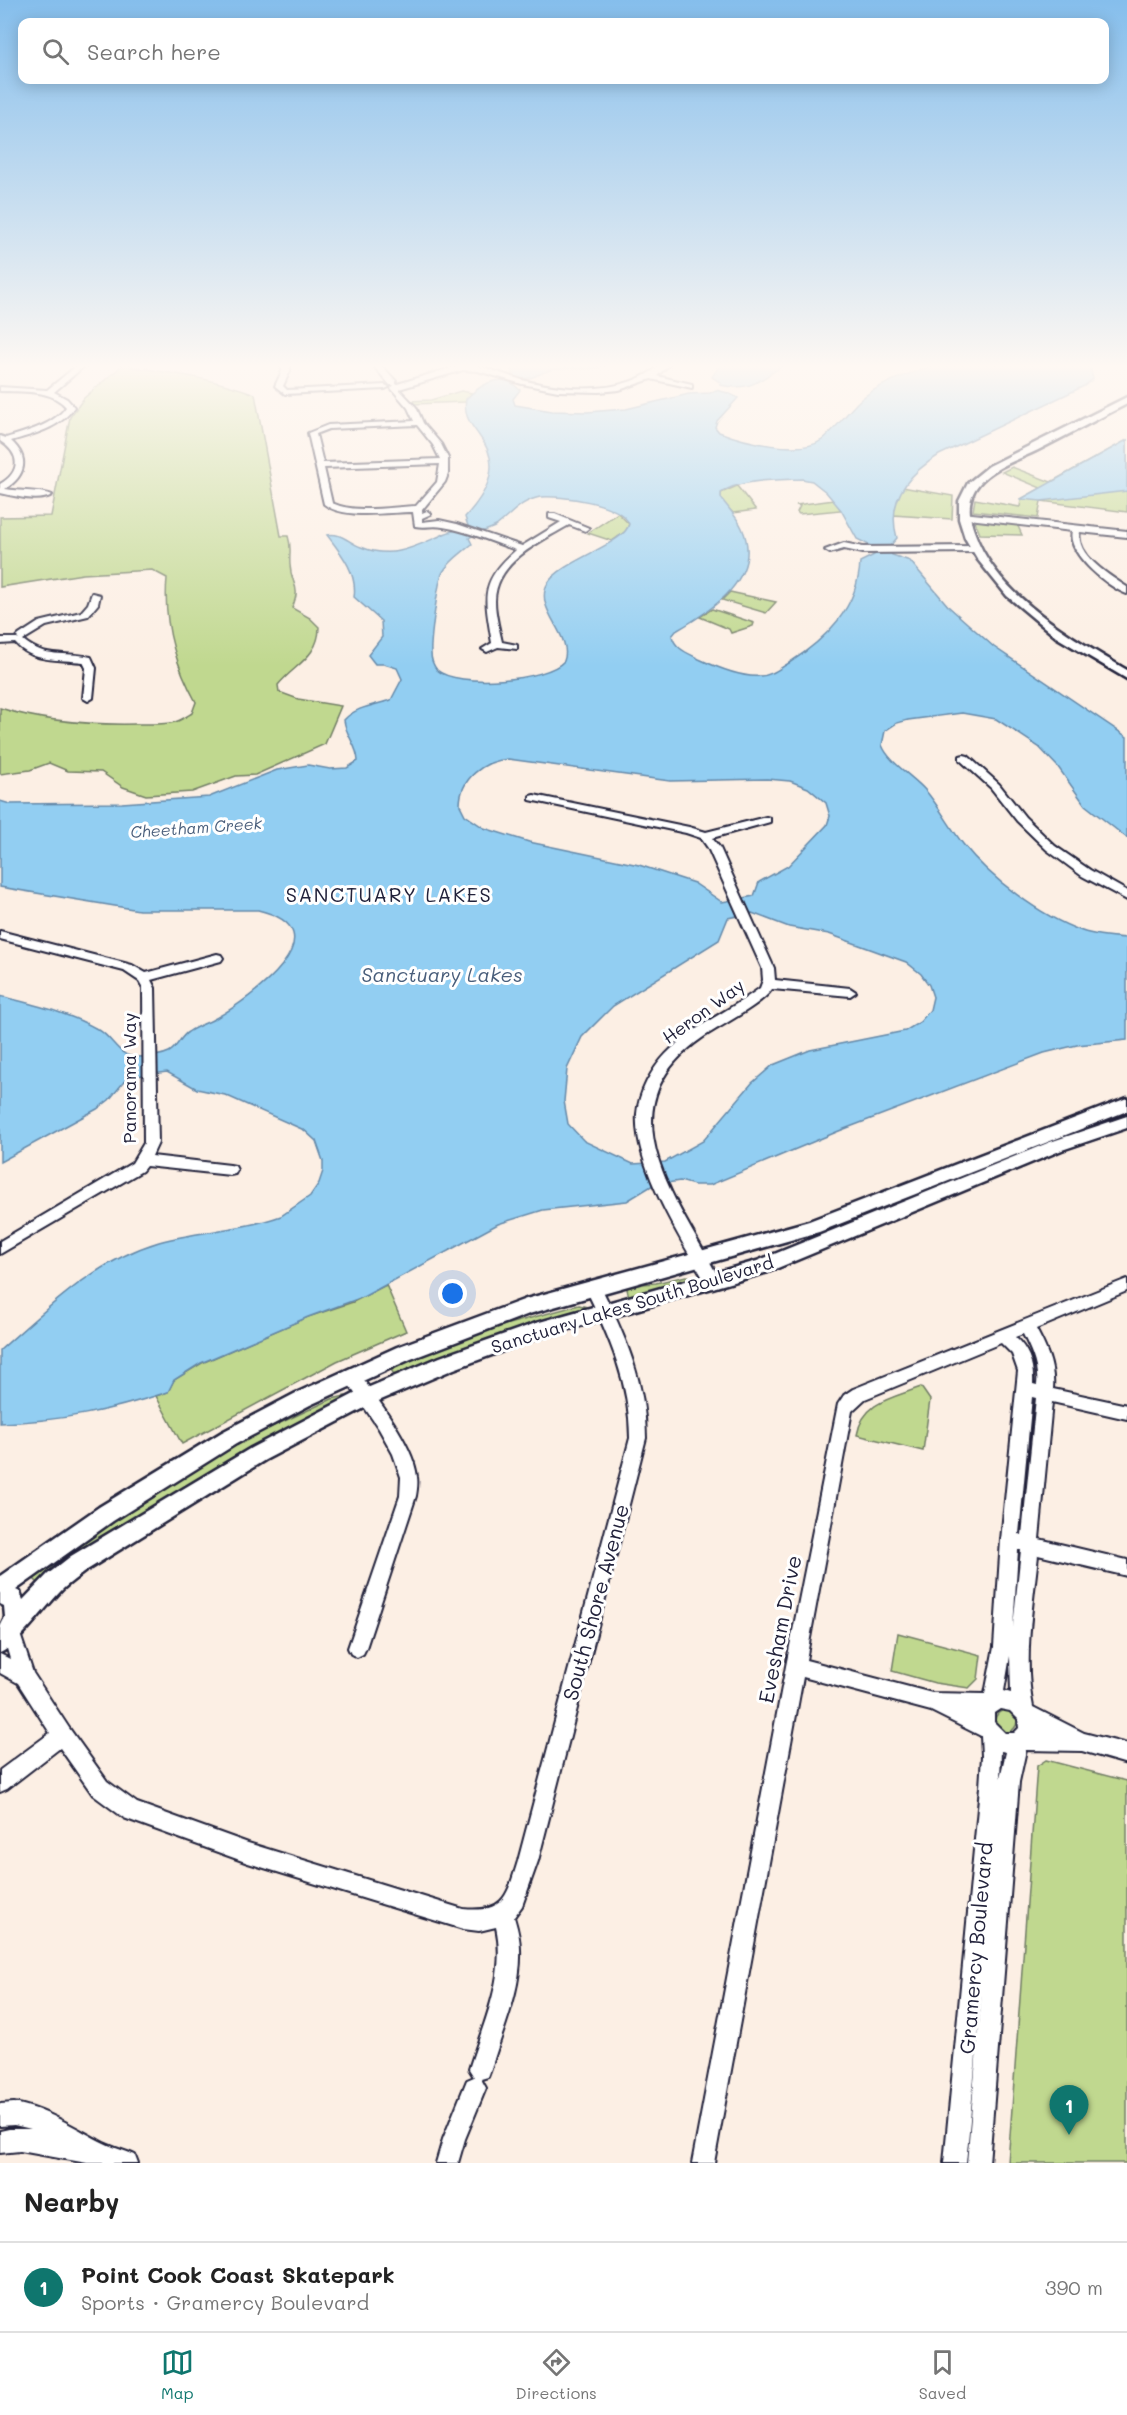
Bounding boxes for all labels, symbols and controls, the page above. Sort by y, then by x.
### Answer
search box [18,18,1109,84]
icon: search [39,35,72,68]
text: Search here [87,37,221,66]
water label: Cheetham Creek [129,812,263,842]
district label: SANCTUARY LAKES [286,881,492,907]
water label: Sanctuary Lakes [361,961,523,987]
street label: Heron Way [657,973,749,1049]
street label: Panorama Way [117,1013,141,1143]
street label: Sanctuary Lakes South Boulevard [488,1250,776,1358]
your location [438,1279,467,1308]
street label: South Shore Avenue [556,1501,634,1703]
street label: Evesham Drive [751,1553,807,1705]
street label: Gramercy Boulevard [952,1841,998,2055]
pin: 1 [1050,2086,1088,2135]
text: Nearby [24,2185,119,2219]
text: Point Cook Coast Skatepark [81,2260,395,2289]
text: 1 [39,2274,48,2300]
text: 390 m [1045,2274,1103,2300]
text: Sports · Gramercy Boulevard [81,2289,369,2315]
tab: Map [161,2346,194,2403]
tab: Directions [516,2346,597,2403]
tab: Saved [919,2346,966,2403]

